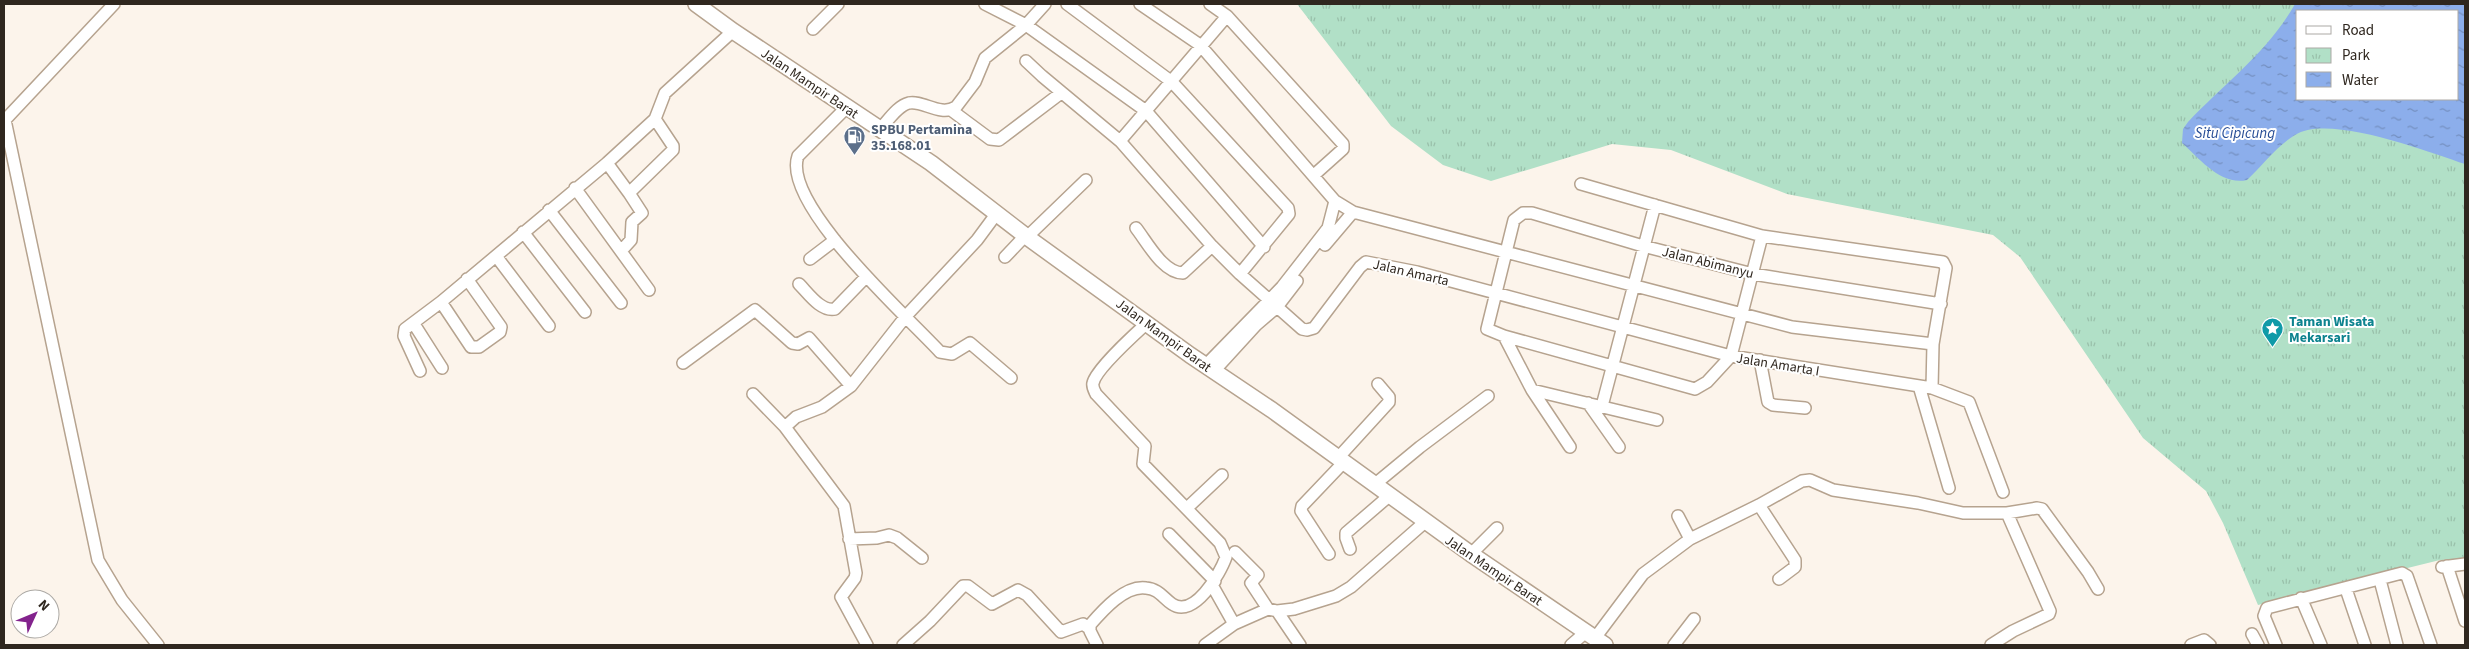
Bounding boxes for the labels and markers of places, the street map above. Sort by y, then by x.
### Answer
place label: SPBU Pertamina 35.168.01 [871,120,972,156]
fuel station icon: SPBU Pertamina 35.168.01 [843,125,867,156]
place label: Taman Wisata Mekarsari [2289,312,2374,348]
place icon: Taman Wisata Mekarsari [2261,317,2285,348]

